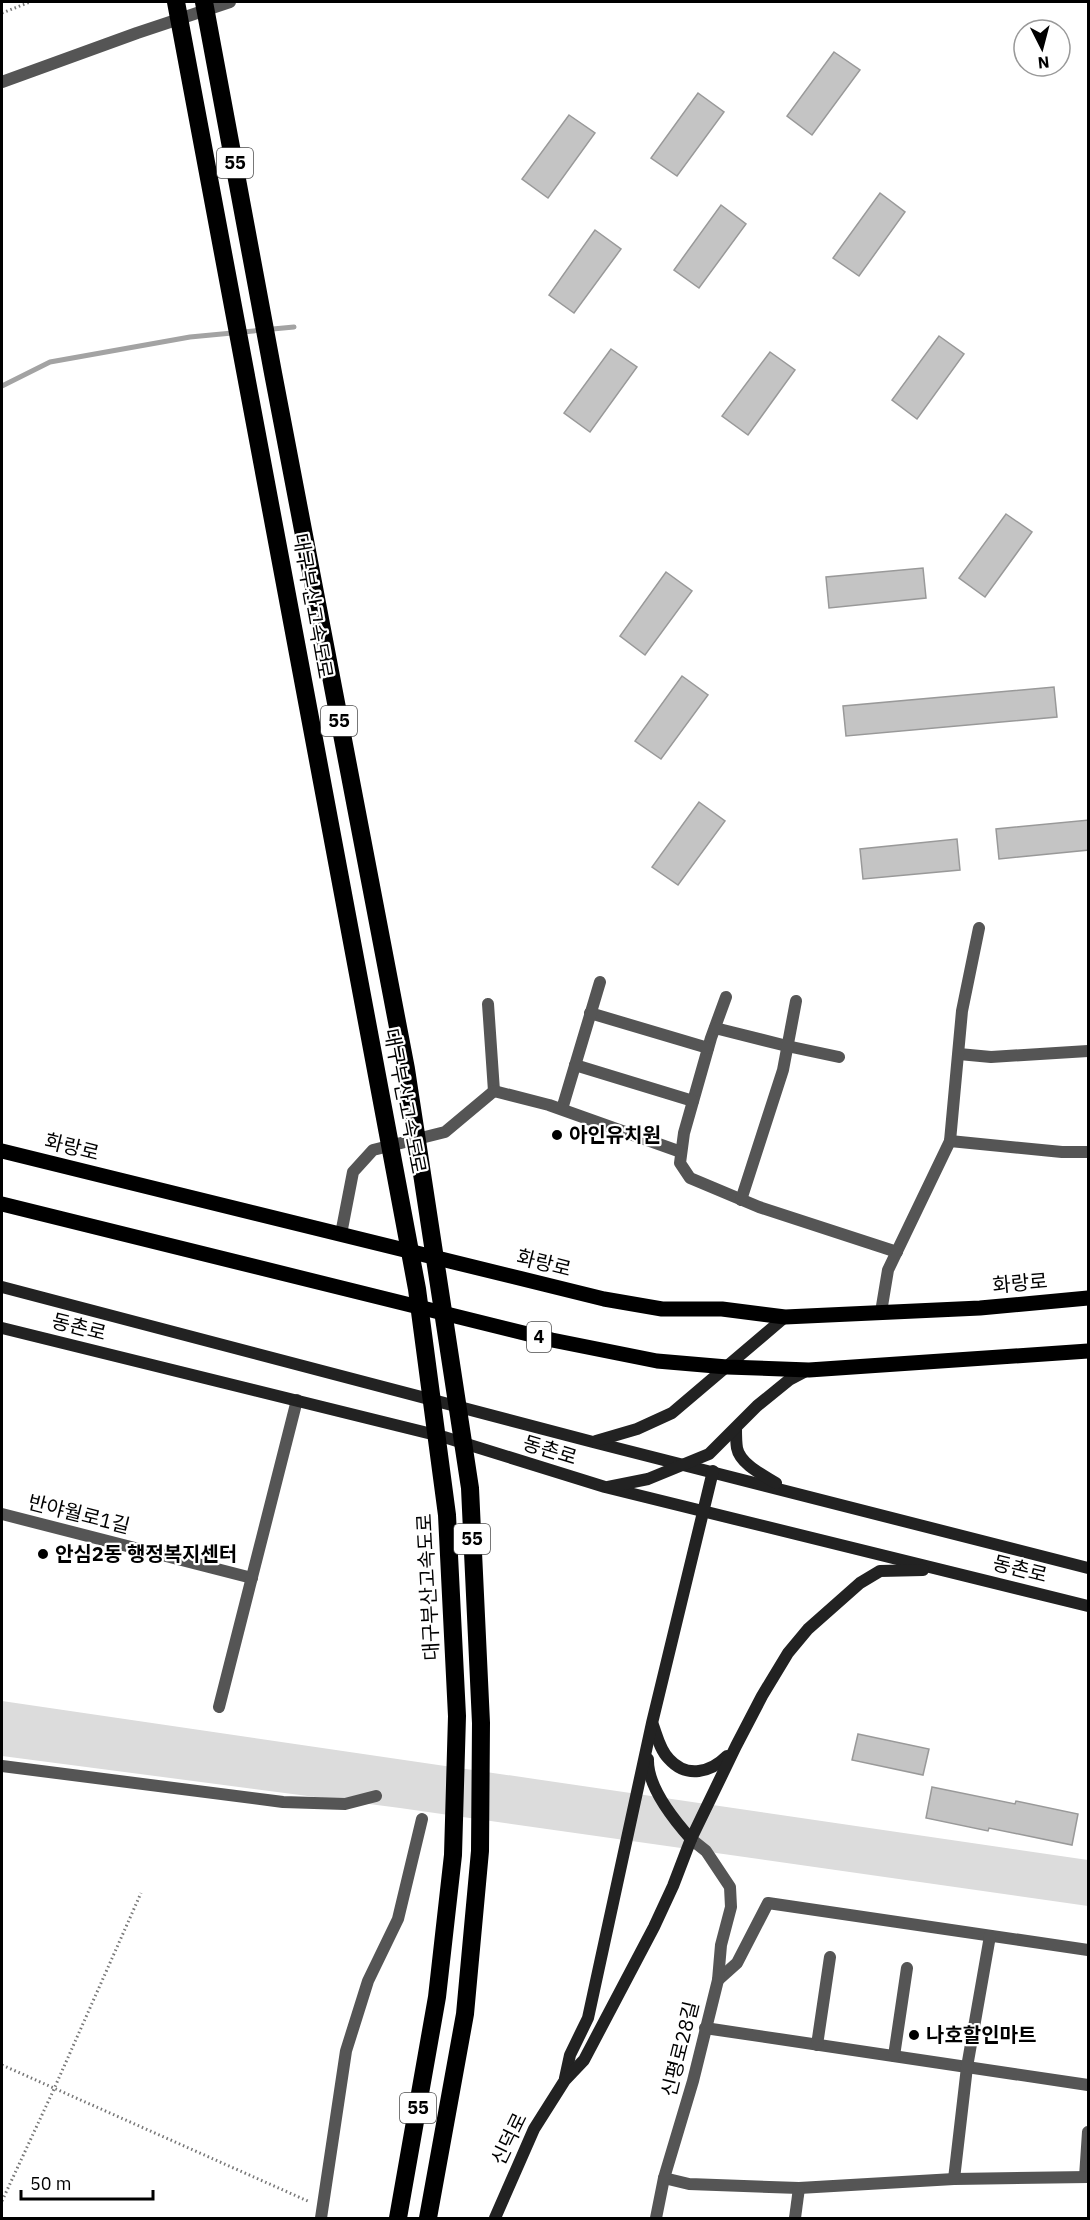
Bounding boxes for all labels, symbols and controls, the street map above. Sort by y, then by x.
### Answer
north arrow [1012,18,1072,78]
text: N [1037,52,1050,73]
road number: 55 [217,148,253,178]
street label: 대구부산고속도로 [287,531,340,681]
road number: 55 [321,706,357,736]
street label: 대구부산고속도로 [378,1026,433,1176]
place label: 아인유치원 [569,1121,661,1148]
street label: 화랑로 [42,1127,102,1166]
marker: 아인유치원 [550,1128,564,1142]
street label: 화랑로 [514,1243,574,1282]
street label: 화랑로 [991,1267,1049,1298]
street label: 동촌로 [49,1307,109,1346]
road number: 4 [527,1322,551,1352]
street label: 동촌로 [520,1429,580,1471]
street label: 반야월로1길 [25,1488,133,1539]
street label: 대구부산고속도로 [410,1513,445,1661]
road number: 55 [454,1524,490,1554]
place label: 안심2동 행정복지센터 [55,1540,237,1567]
marker: 안심2동 행정복지센터 [36,1547,50,1561]
street label: 동촌로 [990,1549,1050,1588]
street label: 신평로28길 [655,1998,704,2099]
place label: 나호할인마트 [926,2021,1036,2048]
marker: 나호할인마트 [907,2028,921,2042]
road number: 55 [400,2093,436,2123]
street label: 신덕로 [484,2108,533,2170]
scale bar [21,2163,153,2201]
text: 50 m [30,2172,72,2195]

